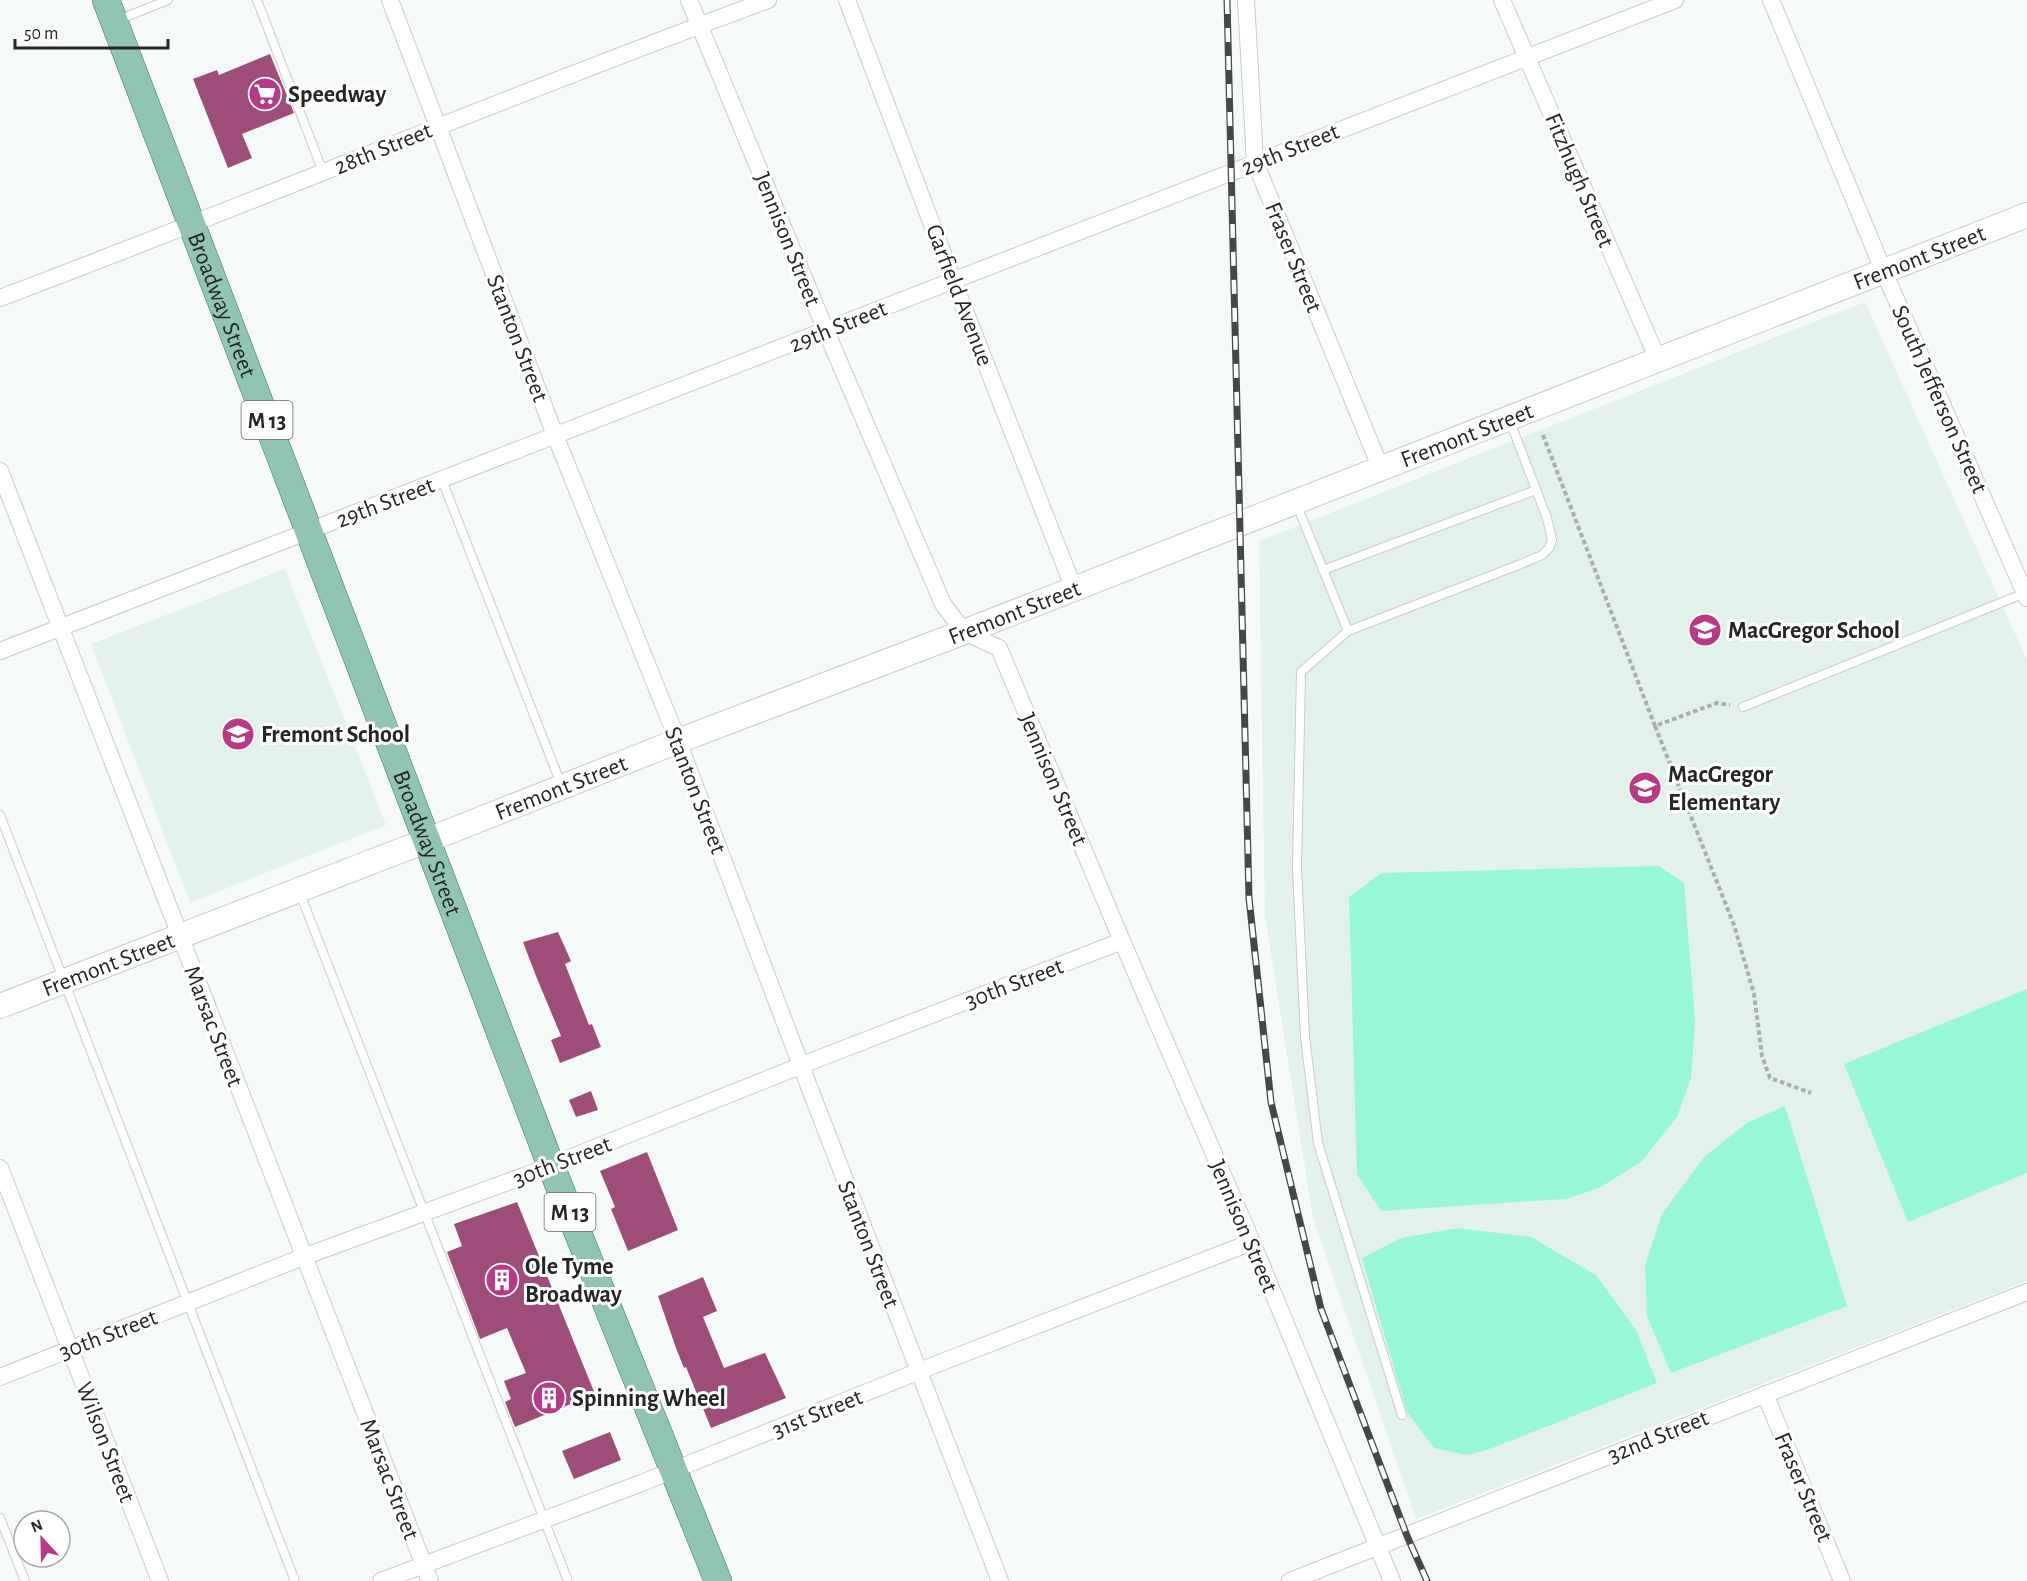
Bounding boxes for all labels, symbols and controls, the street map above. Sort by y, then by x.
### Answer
scale bar [15,12,168,50]
text: 50 m [24,25,58,43]
supermarket icon: Speedway [247,76,283,112]
place label: Speedway [288,83,386,107]
street label: Fitzhugh Street [1540,110,1618,251]
street label: 28th Street [331,118,436,179]
street label: 29th Street [1238,119,1343,180]
street label: Jennison Street [749,169,825,310]
street label: Fraser Street [1260,199,1326,316]
street label: Garfield Avenue [921,221,997,369]
street label: Fremont Street [1850,221,1989,295]
street label: Broadway Street [183,229,260,381]
street label: Stanton Street [482,272,552,405]
street label: 29th Street [786,296,891,357]
street label: South Jefferson Street [1887,302,1992,497]
street label: Fremont Street [1398,399,1537,472]
road number: M 13 [242,401,292,439]
street label: 29th Street [333,473,438,533]
street label: Fremont Street [945,576,1084,650]
school or university icon: MacGregor School [1687,612,1723,648]
place label: MacGregor School [1728,619,1900,643]
street label: Jennison Street [1014,710,1092,850]
school or university icon: Fremont School [220,716,256,752]
place label: Fremont School [261,723,410,747]
street label: Stanton Street [660,724,730,857]
street label: Fremont Street [492,751,631,825]
place label: MacGregor Elementary [1668,763,1780,815]
street label: Broadway Street [388,767,465,919]
school or university icon: MacGregor Elementary [1627,770,1663,806]
street label: Fremont Street [39,928,178,1001]
street label: 30th Street [962,954,1067,1014]
street label: Marsac Street [179,963,247,1090]
street label: 30th Street [510,1132,615,1192]
street label: Jennison Street [1204,1157,1282,1297]
street label: Stanton Street [833,1178,903,1311]
road number: M 13 [544,1193,596,1231]
place label: Ole Tyme Broadway [525,1255,622,1307]
building icon: Ole Tyme Broadway [484,1262,520,1298]
street label: 30th Street [56,1305,161,1365]
street label: Wilson Street [71,1379,139,1506]
building icon: Spinning Wheel [531,1380,567,1416]
street label: 31st Street [769,1385,866,1443]
place label: Spinning Wheel [572,1387,726,1411]
street label: 32nd Street [1605,1406,1712,1468]
street label: Marsac Street [355,1416,423,1543]
street label: Fraser Street [1769,1429,1837,1546]
north arrow [12,1509,72,1569]
text: N [29,1517,45,1536]

